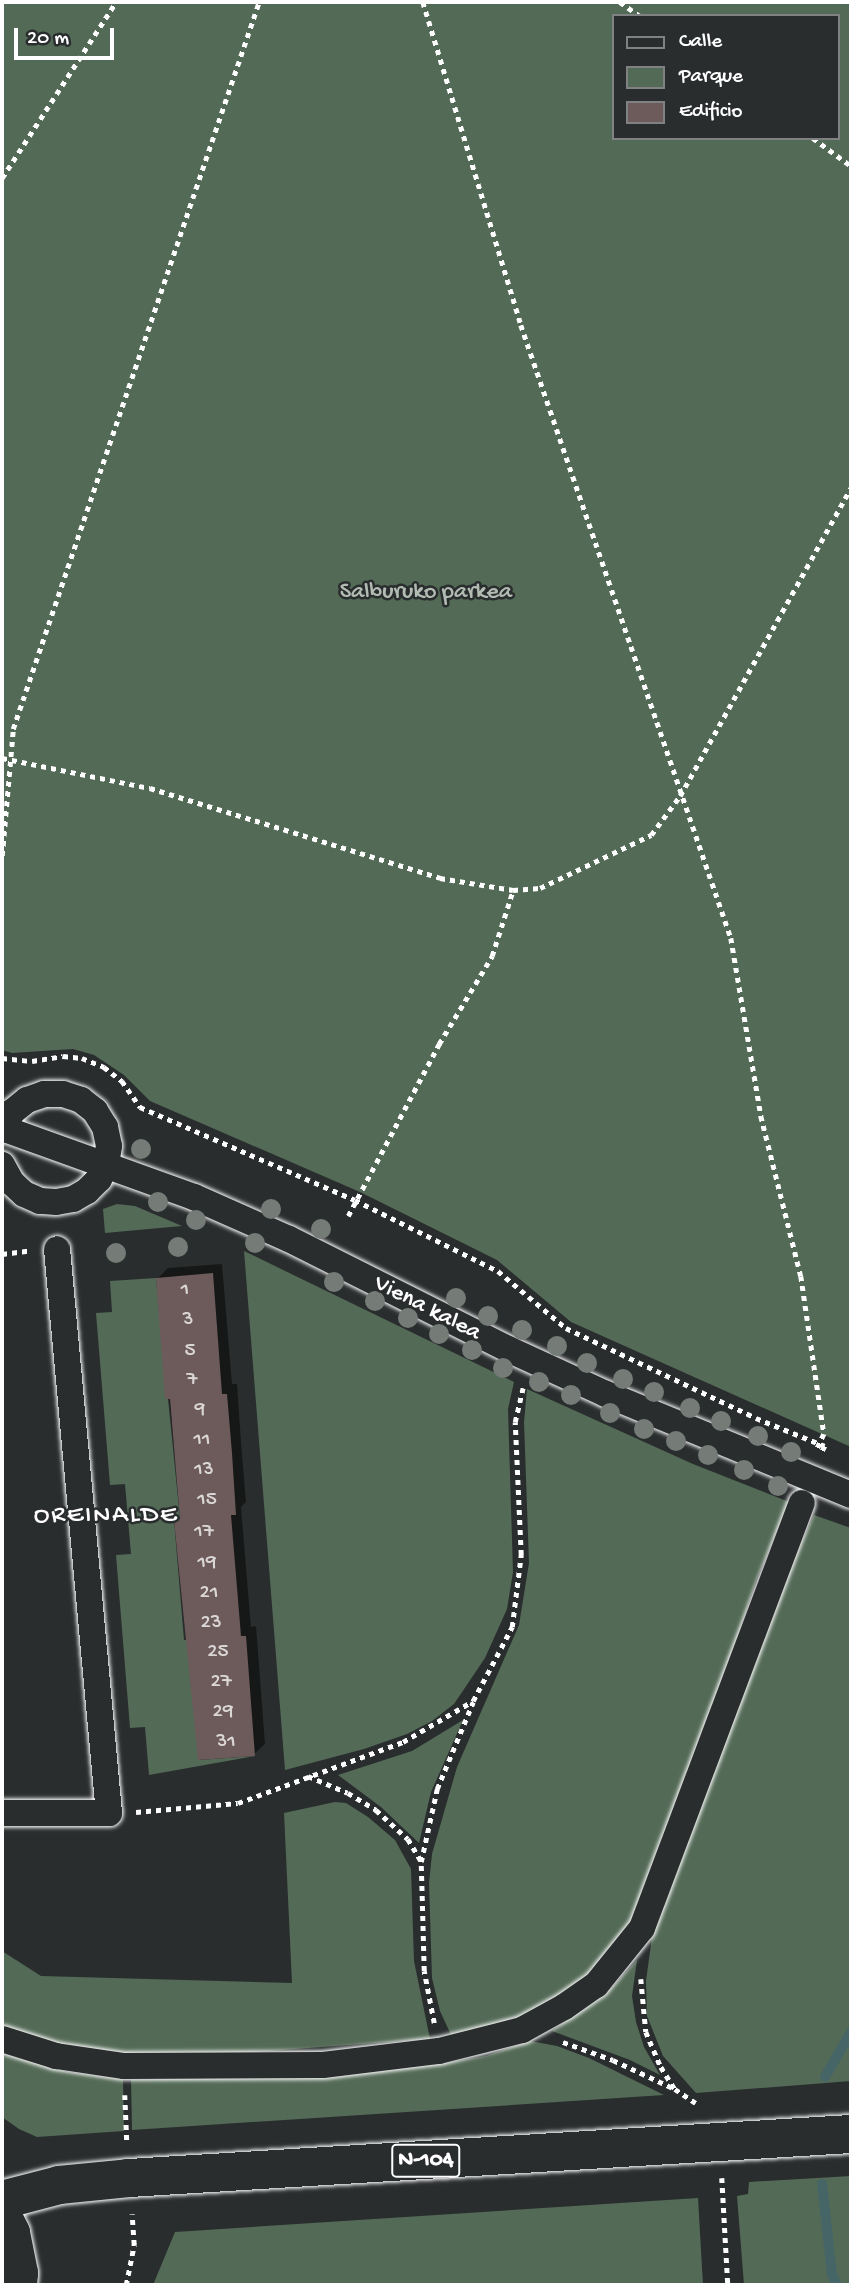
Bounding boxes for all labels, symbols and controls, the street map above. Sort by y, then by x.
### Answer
scale bar [18,14,117,58]
legend [612,14,839,140]
text: 20 m [27,27,69,52]
text: Calle [679,30,722,55]
text: Parque [679,65,743,90]
text: Edificio [679,100,743,125]
park label: Salburuko parkea [340,579,512,607]
street label: Viena kalea [369,1270,485,1348]
house number: 1 [181,1278,189,1304]
house number: 3 [183,1308,193,1334]
house number: 5 [184,1339,196,1365]
house number: 7 [187,1368,197,1394]
house number: 9 [195,1398,205,1424]
house number: 11 [194,1428,210,1454]
house number: 13 [194,1458,214,1484]
house number: 15 [197,1488,217,1514]
district label: OREINALDE [35,1501,177,1533]
house number: 17 [194,1520,214,1546]
house number: 19 [197,1551,217,1577]
house number: 21 [200,1581,218,1607]
house number: 23 [200,1611,222,1637]
house number: 25 [207,1640,229,1666]
house number: 27 [210,1670,232,1696]
house number: 29 [213,1700,233,1726]
house number: 31 [216,1730,236,1756]
road number: N-104 [391,2142,461,2180]

